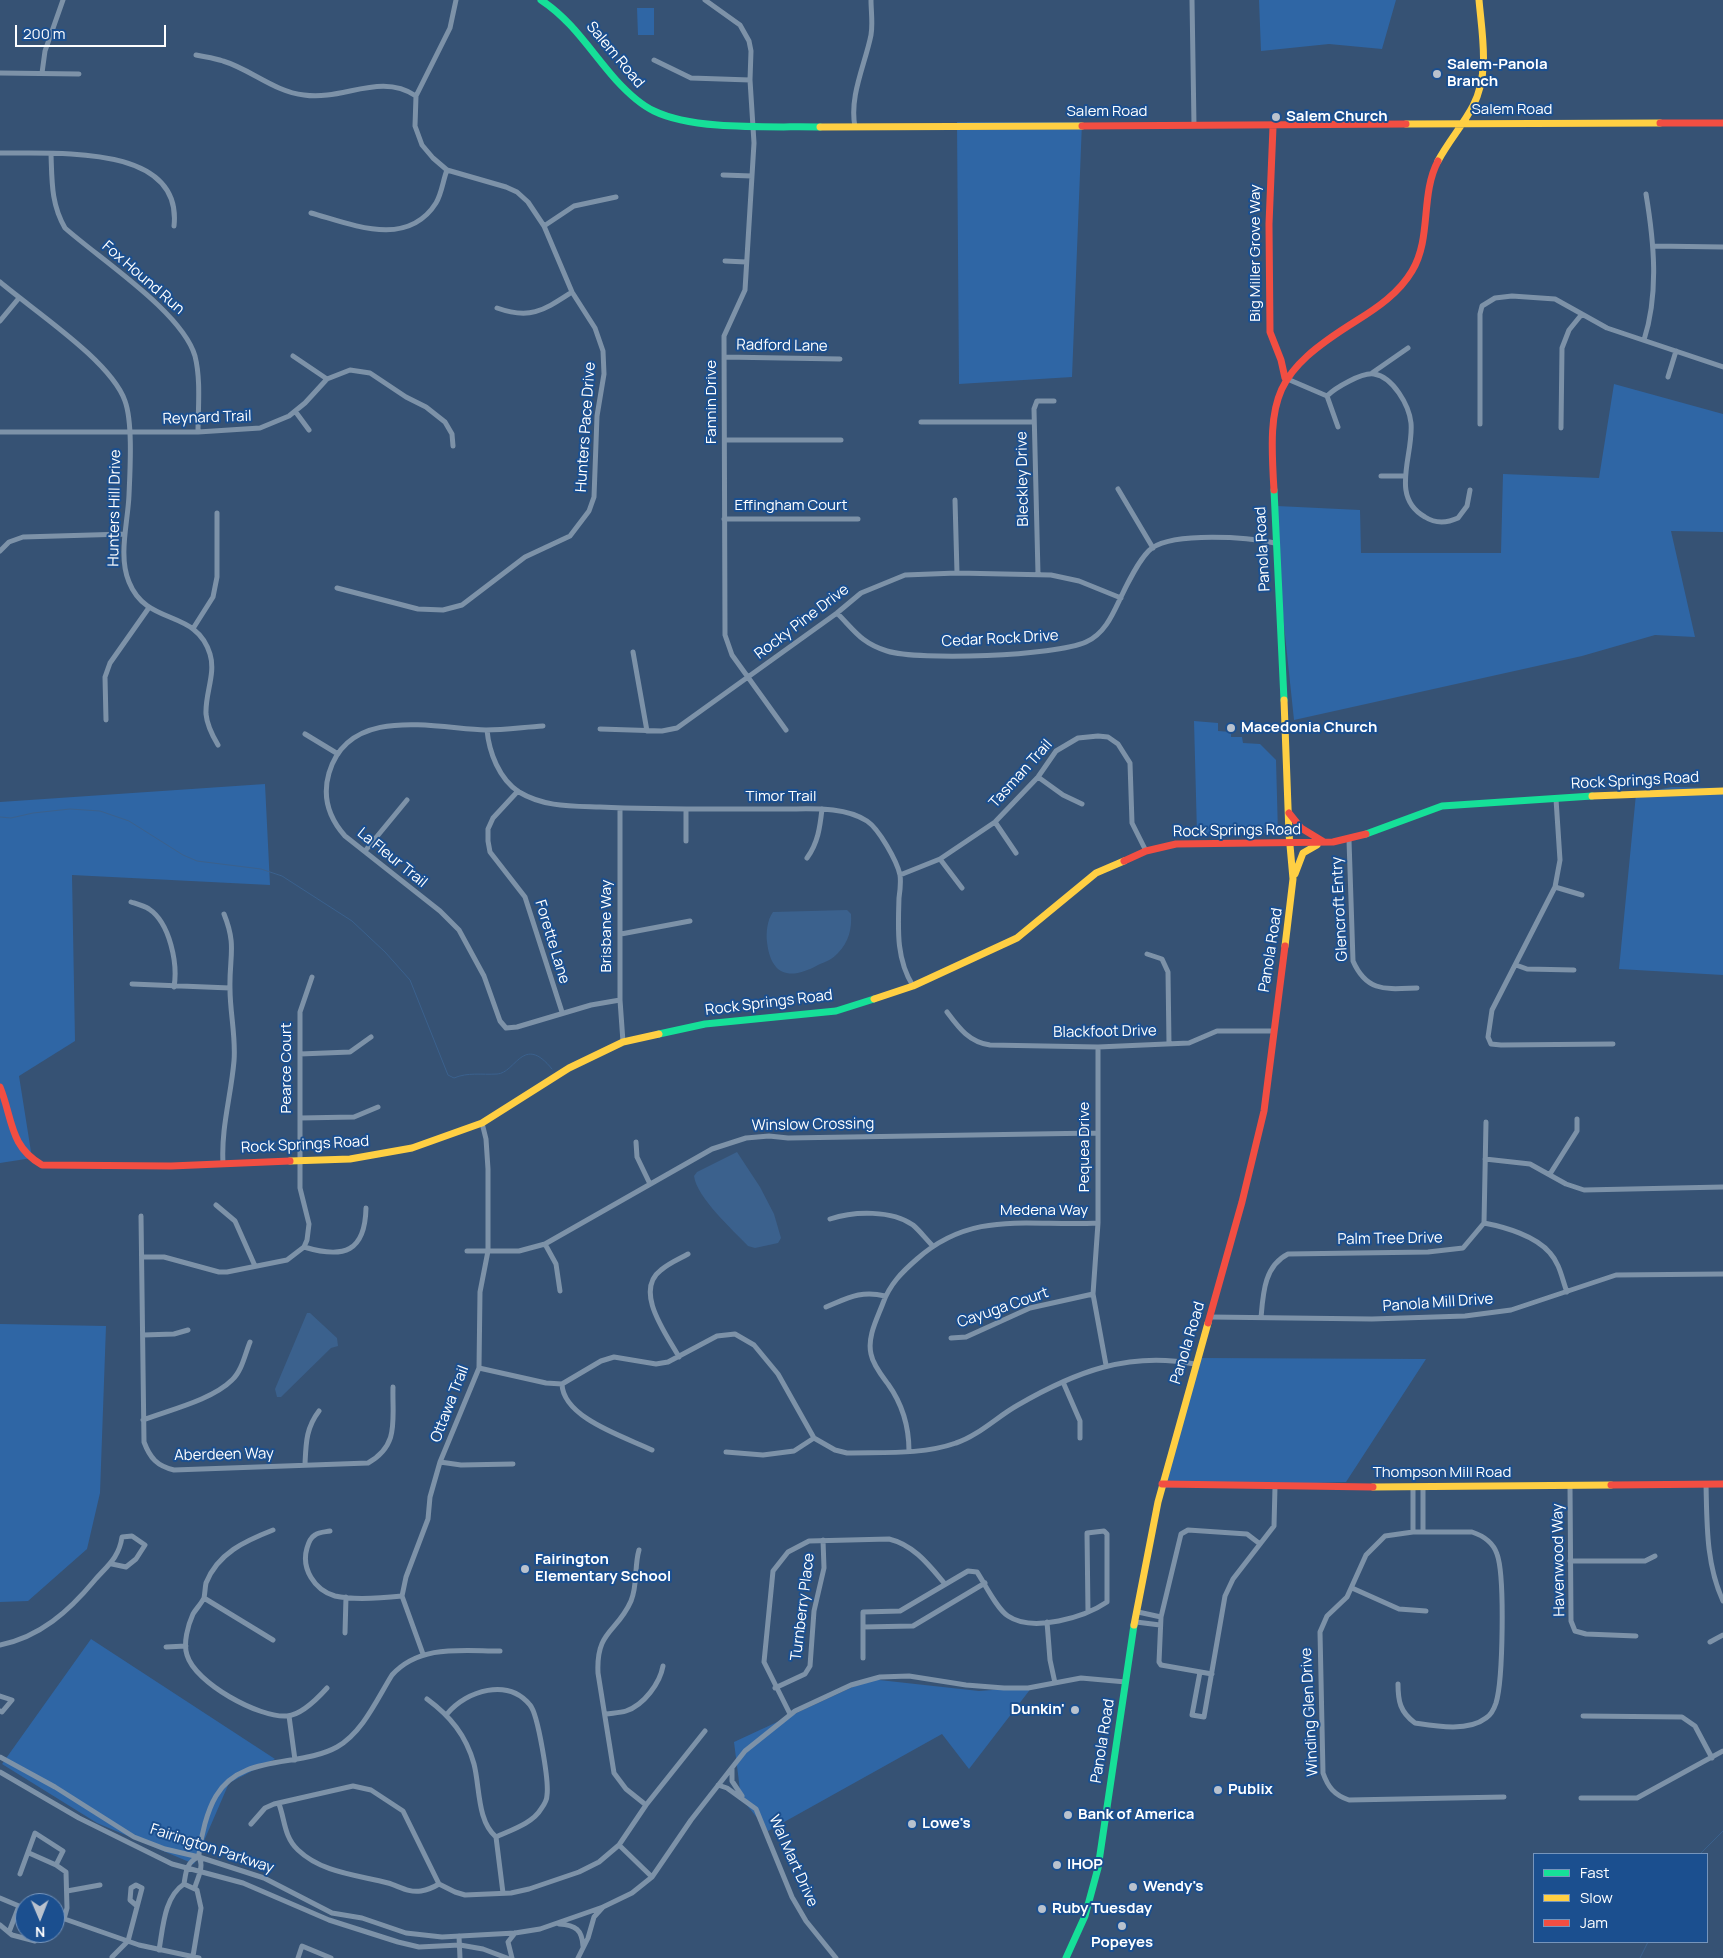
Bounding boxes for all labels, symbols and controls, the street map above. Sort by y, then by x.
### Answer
scale bar [18,15,169,47]
street label: Salem Road [582,18,648,92]
text: 200 m [23,23,66,44]
place label: Salem-Panola Branch [1447,56,1548,91]
marker: Salem-Panola Branch [1431,68,1443,80]
street label: Salem Road [1472,101,1552,119]
street label: Salem Road [1067,103,1147,121]
place label: Salem Church [1286,108,1388,126]
marker: Salem Church [1270,111,1282,123]
street label: Big Miller Grove Way [1247,184,1265,322]
street label: Fox Hound Run [98,237,188,319]
street label: Radford Lane [736,336,828,356]
street label: Fannin Drive [703,360,721,444]
street label: Hunters Pace Drive [572,361,600,493]
street label: Reynard Trail [162,407,252,429]
street label: Bleckley Drive [1013,431,1033,527]
street label: Hunters Hill Drive [105,449,125,567]
street label: Effingham Court [735,497,847,515]
street label: Panola Road [1252,506,1274,592]
street label: Rocky Pine Drive [751,581,853,663]
street label: Cedar Rock Drive [941,627,1059,651]
place label: Macedonia Church [1241,719,1377,737]
marker: Macedonia Church [1225,722,1237,734]
street label: Tasman Trail [986,736,1056,812]
street label: Rock Springs Road [1570,769,1700,793]
street label: Timor Trail [745,788,817,806]
street label: Rock Springs Road [1173,821,1301,841]
street label: La Fleur Trail [353,824,431,892]
street label: Glencroft Entry [1328,856,1352,962]
street label: Brisbane Way [598,880,616,972]
street label: Forette Lane [531,898,573,986]
street label: Panola Road [1255,907,1287,993]
street label: Rock Springs Road [704,986,834,1020]
street label: Blackfoot Drive [1053,1022,1157,1042]
street label: Pearce Court [278,1023,296,1113]
street label: Pequea Drive [1076,1102,1094,1192]
street label: Winslow Crossing [752,1115,874,1135]
street label: Rock Springs Road [240,1133,370,1157]
street label: Medena Way [1000,1202,1088,1220]
street label: Palm Tree Drive [1337,1229,1443,1249]
street label: Cayuga Court [955,1284,1051,1332]
street label: Panola Mill Drive [1382,1290,1494,1316]
street label: Panola Road [1167,1300,1209,1386]
street label: Ottawa Trail [427,1363,473,1445]
street label: Aberdeen Way [174,1445,274,1465]
street label: Thompson Mill Road [1373,1464,1511,1482]
street label: Havenwood Way [1549,1503,1569,1617]
place label: Fairington Elementary School [535,1551,671,1586]
street label: Turnberry Place [787,1552,819,1662]
marker: Fairington Elementary School [519,1563,531,1575]
street label: Winding Glen Drive [1298,1647,1322,1777]
street label: Panola Road [1087,1698,1119,1784]
place label: Dunkin' [1011,1701,1065,1719]
marker: Dunkin' [1069,1704,1081,1716]
place label: Publix [1228,1781,1273,1799]
marker: Publix [1212,1784,1224,1796]
place label: Bank of America [1078,1806,1194,1824]
marker: Bank of America [1062,1809,1074,1821]
street label: Wal Mart Drive [765,1812,821,1910]
place label: Lowe's [922,1815,971,1833]
marker: Lowe's [906,1818,918,1830]
street label: Fairington Parkway [148,1821,276,1877]
legend [1533,1853,1708,1943]
place label: IHOP [1067,1856,1103,1874]
marker: IHOP [1051,1859,1063,1871]
text: Fast [1580,1862,1609,1883]
place label: Wendy's [1143,1878,1203,1896]
marker: Wendy's [1127,1881,1139,1893]
text: Slow [1580,1887,1613,1908]
north arrow [15,1893,65,1943]
place label: Ruby Tuesday [1052,1900,1152,1918]
marker: Ruby Tuesday [1036,1903,1048,1915]
text: Jam [1580,1912,1608,1933]
marker: Popeyes [1116,1920,1128,1932]
text: N [35,1923,45,1942]
place label: Popeyes [1091,1934,1153,1952]

